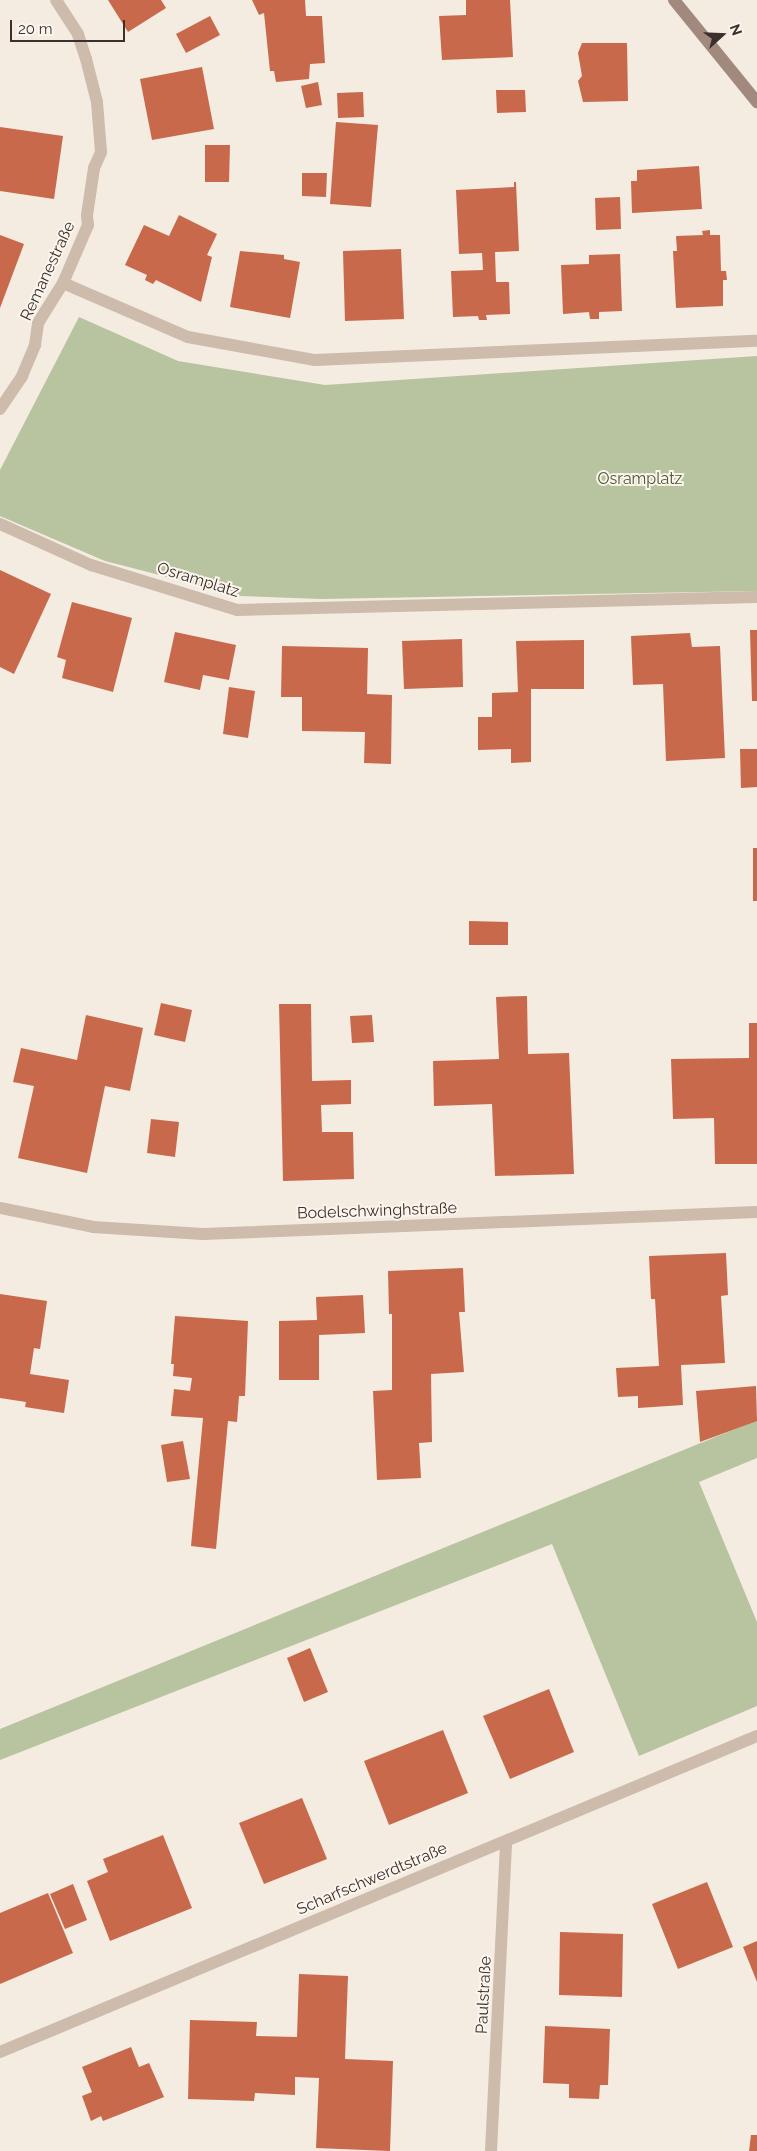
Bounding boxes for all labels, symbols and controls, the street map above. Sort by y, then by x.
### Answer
scale bar [12,10,128,42]
north arrow [697,10,747,60]
text: 20 m [18,20,53,38]
text: N [727,22,745,38]
street label: Remanestraße [17,218,79,324]
park label: Osramplatz [598,469,682,489]
street label: Osramplatz [155,558,241,602]
street label: Bodelschwinghstraße [297,1199,457,1223]
street label: Scharfschwerdtstraße [294,1839,450,1919]
street label: Paulstraße [472,1956,496,2034]

